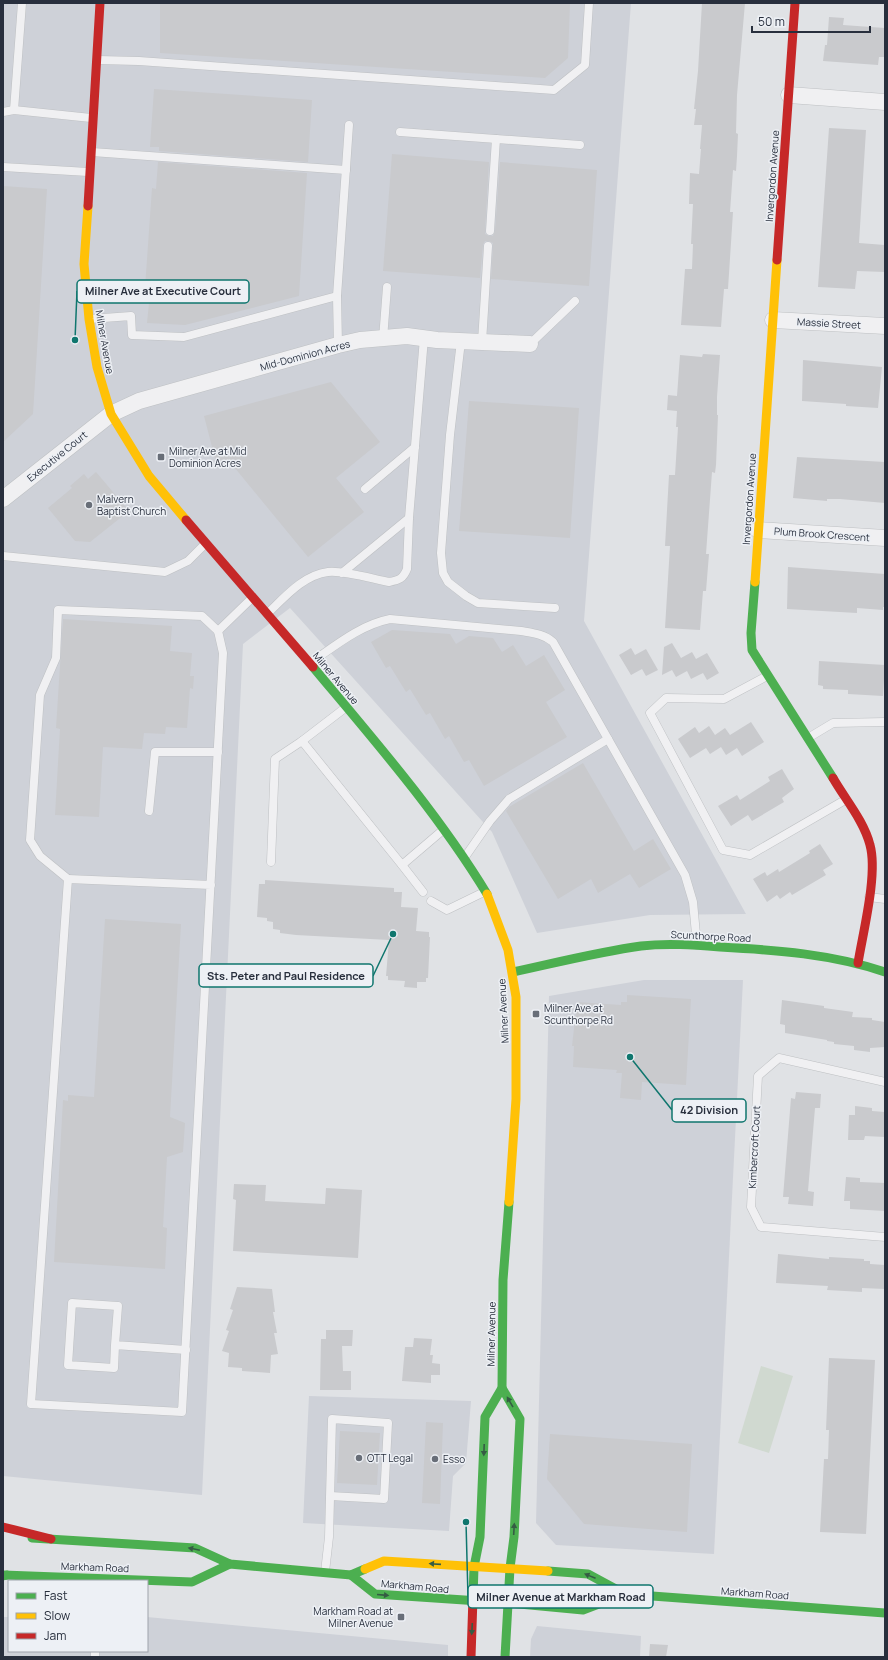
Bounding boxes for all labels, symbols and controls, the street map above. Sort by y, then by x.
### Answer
scale bar [752,8,870,34]
text: 50 m [758,13,785,30]
street label: Invergordon Avenue [762,130,782,222]
callout: Milner Ave at Executive Court [77,280,249,303]
text: Milner Ave at Executive Court [85,283,241,298]
street label: Milner Avenue [92,309,118,375]
street label: Massie Street [797,314,861,332]
street label: Mid-Dominion Acres [258,336,352,374]
street label: Executive Court [24,427,90,485]
place label: Milner Ave at Mid Dominion Acres [169,444,246,470]
marker: Milner Ave at Mid Dominion Acres [156,452,166,462]
street label: Invergordon Avenue [739,453,759,545]
place label: Malvern Baptist Church [97,492,166,518]
marker: Malvern Baptist Church [84,500,94,510]
street label: Plum Brook Crescent [774,524,870,544]
street label: Milner Avenue [310,649,362,707]
street label: Scunthorpe Road [670,927,752,945]
callout: Sts. Peter and Paul Residence [199,964,373,987]
text: Sts. Peter and Paul Residence [207,968,365,983]
street label: Milner Avenue [494,978,512,1044]
place label: Milner Ave at Scunthorpe Rd [544,1001,613,1027]
marker: Milner Ave at Scunthorpe Rd [531,1009,541,1019]
callout: 42 Division [672,1099,746,1122]
text: 42 Division [680,1102,738,1117]
street label: Kimbercroft Court [745,1105,763,1189]
street label: Milner Avenue [483,1301,499,1366]
one-way arrow [506,1396,513,1408]
one-way arrow [480,1444,487,1456]
place label: OTT Legal [367,1451,413,1465]
place label: Esso [443,1452,465,1466]
marker: OTT Legal [354,1453,364,1463]
marker: Esso [430,1454,440,1464]
one-way arrow [511,1523,518,1535]
one-way arrow [188,1546,200,1552]
street label: Markham Road [61,1559,129,1575]
one-way arrow [429,1561,441,1568]
one-way arrow [584,1573,596,1580]
street label: Markham Road [380,1576,450,1596]
legend [8,1580,148,1652]
street label: Markham Road [720,1584,790,1602]
callout: Milner Avenue at Markham Road [468,1585,653,1608]
text: Fast [44,1587,68,1604]
text: Milner Avenue at Markham Road [476,1589,646,1604]
one-way arrow [377,1591,389,1598]
place label: Markham Road at Milner Avenue [313,1604,393,1630]
text: Slow [44,1607,70,1624]
marker: Markham Road at Milner Avenue [396,1612,406,1622]
one-way arrow [469,1623,476,1635]
text: Jam [44,1627,66,1644]

